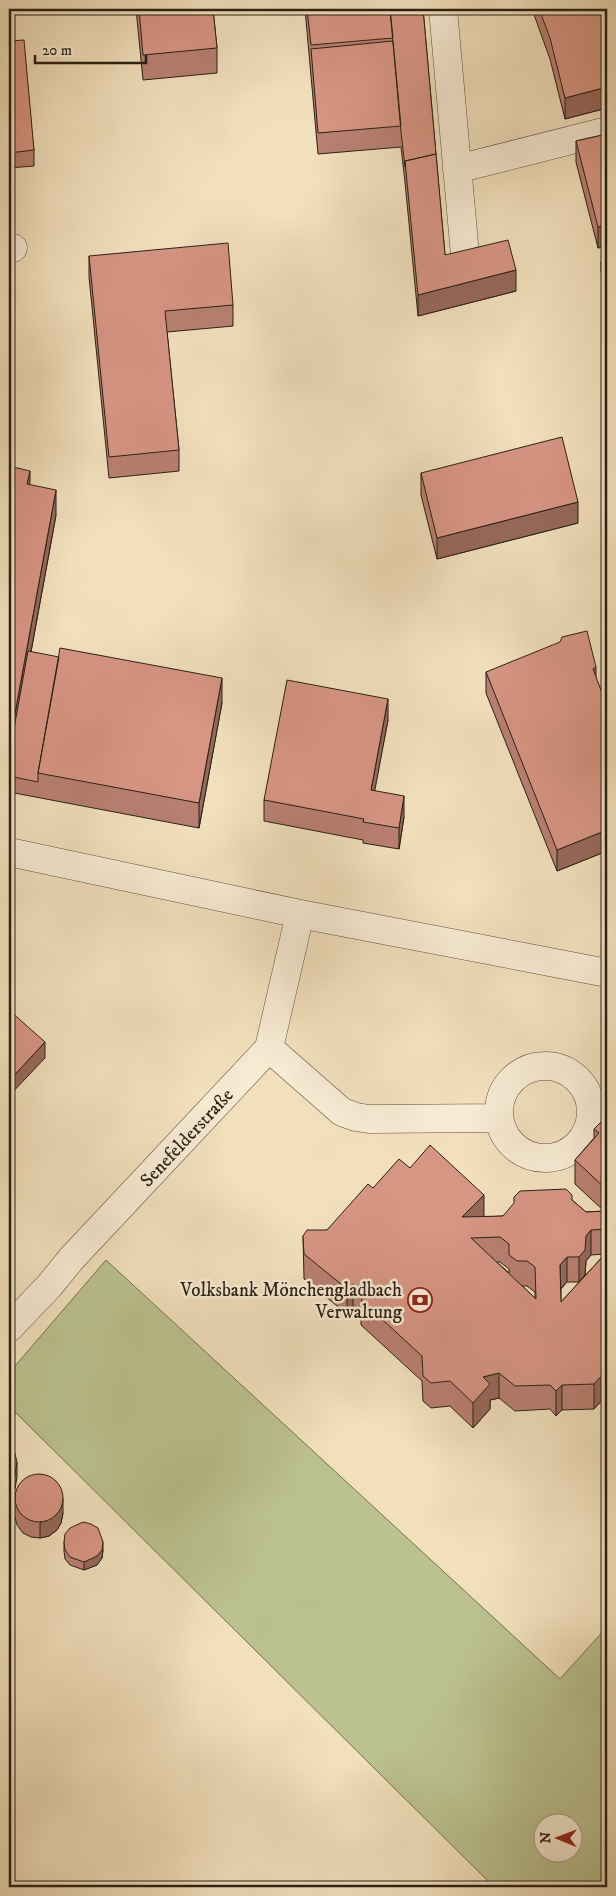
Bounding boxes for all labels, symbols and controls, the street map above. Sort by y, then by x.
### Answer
scale bar [35,32,146,64]
text: 20 m [42,41,72,60]
street label: Senefelderstraße [136,1084,239,1192]
place label: Volksbank Mönchengladbach Verwaltung [179,1279,403,1324]
bank icon: Volksbank Mönchengladbach Verwaltung [407,1287,433,1313]
north arrow [534,1814,584,1864]
text: N [537,1831,555,1844]

